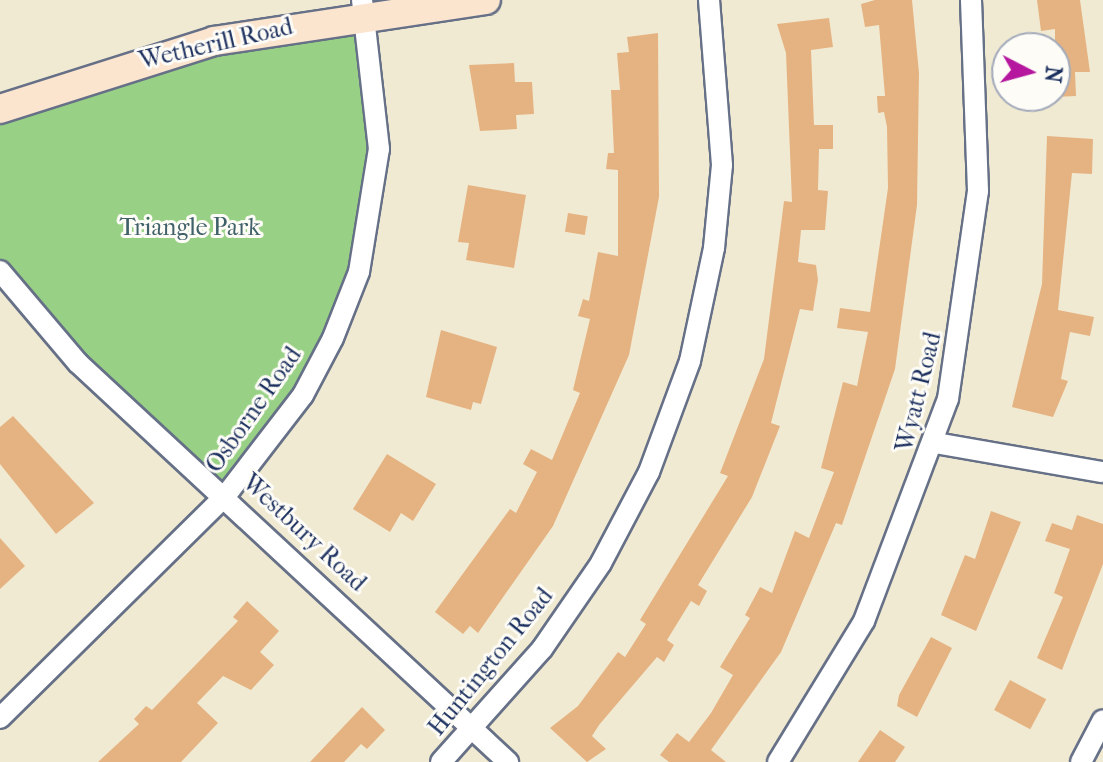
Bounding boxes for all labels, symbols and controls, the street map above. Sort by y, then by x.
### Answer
street label: Wetherill Road [136,12,296,76]
north arrow [991,32,1071,112]
text: N [1039,65,1067,84]
park label: Triangle Park [120,214,260,242]
street label: Wyatt Road [890,329,948,455]
street label: Osborne Road [200,342,308,478]
street label: Westbury Road [236,468,372,598]
street label: Huntington Road [423,582,559,742]

